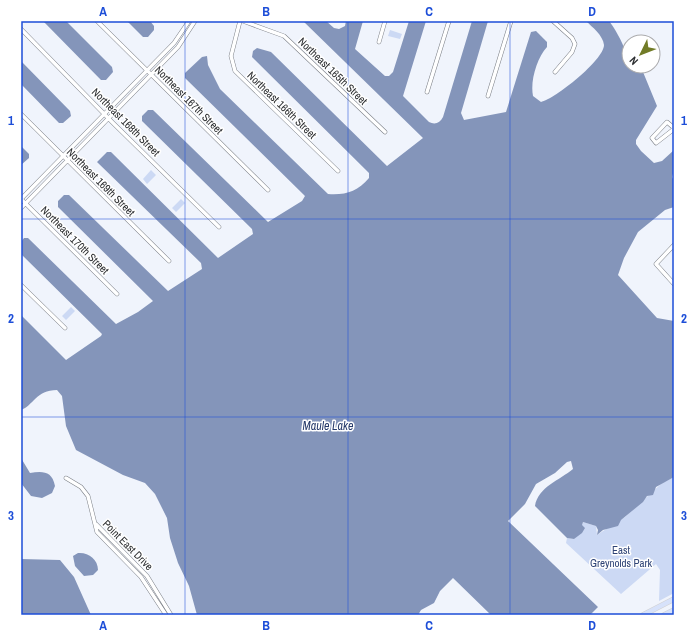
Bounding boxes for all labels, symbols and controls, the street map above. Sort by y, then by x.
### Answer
text: A [99,3,107,20]
text: B [262,3,270,20]
text: C [425,3,433,20]
text: D [588,3,596,20]
street label: Northeast 165th Street [295,34,371,108]
north arrow [621,34,661,74]
text: N [626,54,641,68]
street label: Northeast 167th Street [152,63,226,137]
street label: Northeast 166th Street [244,68,320,142]
street label: Northeast 168th Street [89,85,163,159]
text: 1 [8,112,14,129]
text: 1 [681,112,687,129]
street label: Northeast 169th Street [64,145,138,219]
street label: Northeast 170th Street [38,203,112,277]
text: 2 [8,310,14,327]
text: 2 [681,310,687,327]
water label: Maule Lake [303,418,354,434]
text: 3 [8,507,14,524]
text: 3 [681,507,687,524]
street label: Point East Drive [100,517,156,573]
park label: East Greynolds Park [590,543,653,570]
text: A [99,617,107,634]
text: B [262,617,270,634]
text: C [425,617,433,634]
text: D [588,617,596,634]

